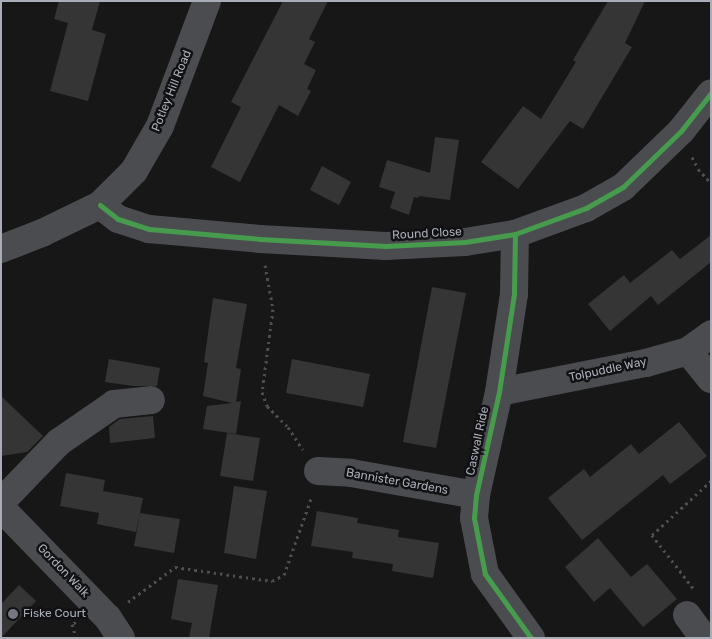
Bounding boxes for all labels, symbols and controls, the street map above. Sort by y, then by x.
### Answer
street label: Potley Hill Road [149,48,195,134]
street label: Round Close [392,225,462,243]
street label: Tolpuddle Way [568,355,648,385]
street label: Caswall Ride [464,405,492,477]
street label: Bannister Gardens [345,466,449,498]
street label: Gordon Walk [34,541,92,601]
place label: Fiske Court [23,607,86,621]
marker: Fiske Court [7,608,19,620]

